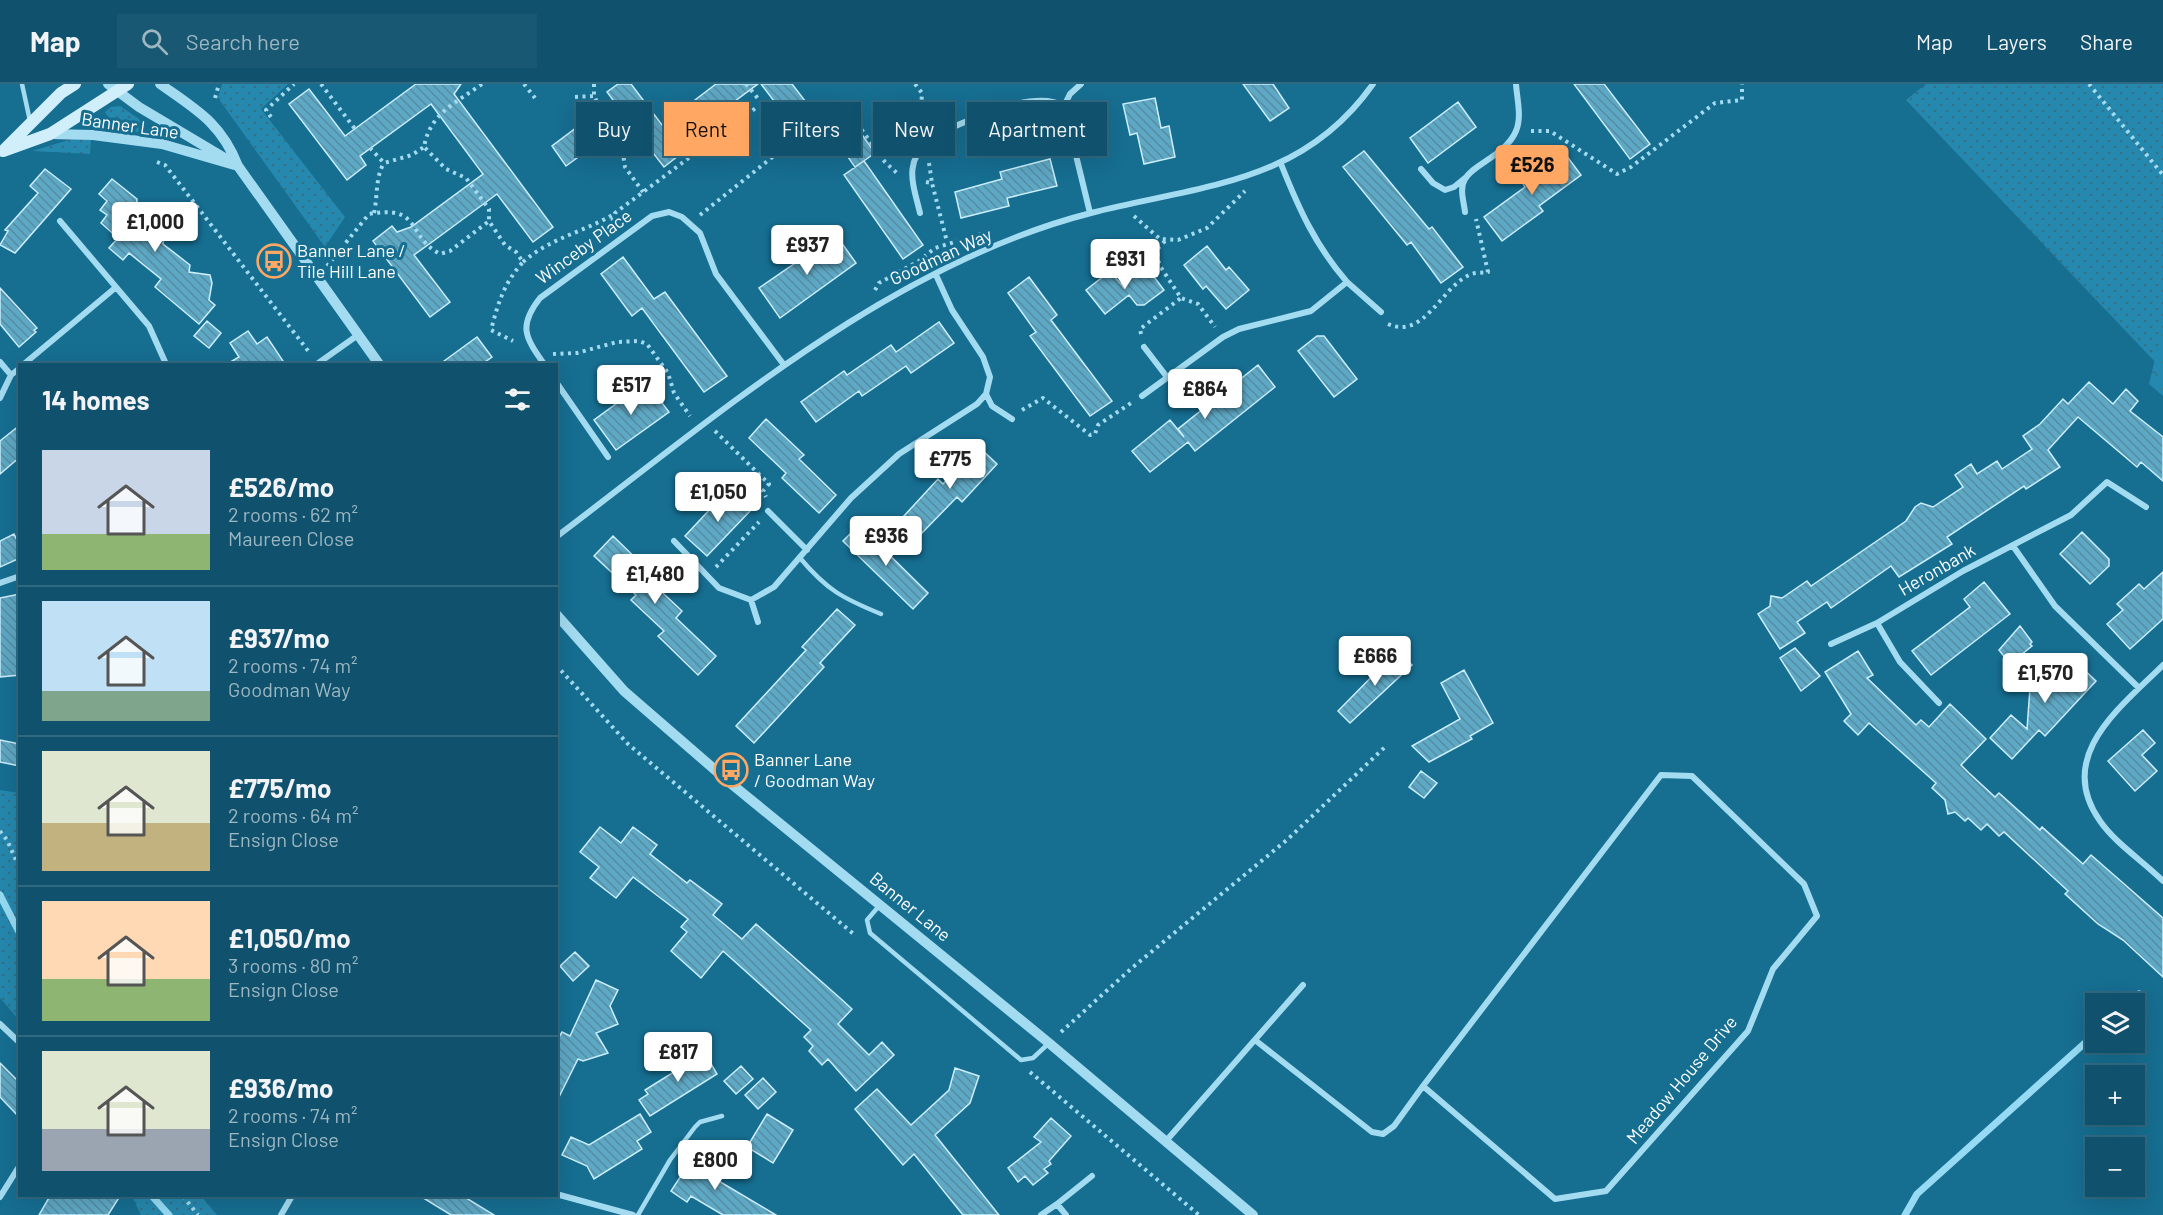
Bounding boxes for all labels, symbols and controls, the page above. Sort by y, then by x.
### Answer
search box [117,14,537,68]
text: Map [30,24,81,58]
icon: search [138,25,171,58]
text: Search here [186,28,300,54]
text: Map [1916,29,1953,54]
text: Layers [1986,29,2047,54]
text: Share [2080,29,2133,54]
chip: Buy [576,102,652,156]
chip: Rent [664,102,749,156]
chip: Filters [761,102,861,156]
chip: New [873,102,955,156]
chip: Apartment [967,102,1107,156]
street label: Banner Lane [80,107,180,143]
pin: £526 [1496,145,1568,196]
text: £526 [1510,152,1554,176]
pin: £1,000 [106,202,204,253]
street label: Winceby Place [531,204,636,288]
text: £1,000 [126,209,184,233]
street label: Goodman Way [886,223,995,289]
pin: £937 [771,225,843,276]
text: £937 [785,232,829,256]
place label: Banner Lane / Tile Hill Lane [297,239,406,282]
pin: £931 [1089,239,1161,290]
bus stop icon: Banner Lane / Tile Hill Lane [256,243,292,279]
text: £931 [1105,246,1145,270]
pin: £517 [595,365,667,416]
pin: £864 [1169,369,1241,420]
text: £517 [611,372,651,396]
text: £864 [1182,376,1228,400]
icon: filters [501,383,534,416]
text: 14 homes [42,384,149,415]
pin: £775 [914,439,986,490]
text: £775 [929,446,971,470]
text: £526/mo [228,471,334,502]
pin: £1,050 [669,472,767,523]
icon: home [90,474,162,546]
text: £1,050 [689,479,747,503]
text: 2 rooms · 62 m² [228,502,358,526]
pin: £936 [850,516,922,567]
text: £936 [864,523,908,547]
text: Maureen Close [228,526,354,550]
street label: Heronbank [1894,538,1979,600]
pin: £1,480 [606,554,704,605]
text: £1,480 [626,561,684,585]
text: £937/mo [228,622,330,653]
icon: home [90,625,162,697]
pin: £666 [1339,636,1411,687]
text: £666 [1353,643,1397,667]
text: 2 rooms · 74 m² [228,653,358,677]
pin: £1,570 [1996,653,2094,704]
text: £1,570 [2017,660,2073,684]
text: Goodman Way [228,677,350,701]
place label: Banner Lane / Goodman Way [754,748,875,791]
bus stop icon: Banner Lane / Goodman Way [713,752,749,788]
text: £775/mo [228,772,331,803]
icon: home [90,775,162,847]
text: 2 rooms · 64 m² [228,803,358,827]
text: Ensign Close [228,827,339,851]
street label: Banner Lane [866,867,956,946]
text: £1,050/mo [228,922,351,953]
icon: home [90,925,162,997]
text: 3 rooms · 80 m² [228,953,358,977]
text: Ensign Close [228,977,339,1001]
map controls [2085,993,2145,1197]
button: layers [2085,993,2145,1053]
street label: Meadow House Drive [1621,1011,1741,1148]
pin: £817 [642,1032,714,1083]
text: £817 [658,1039,698,1063]
button: + [2085,1065,2145,1125]
text: £936/mo [228,1072,333,1103]
icon: home [90,1075,162,1147]
text: 2 rooms · 74 m² [228,1103,358,1127]
text: Ensign Close [228,1127,339,1151]
button: − [2085,1137,2145,1197]
pin: £800 [679,1140,751,1191]
text: £800 [692,1147,738,1171]

